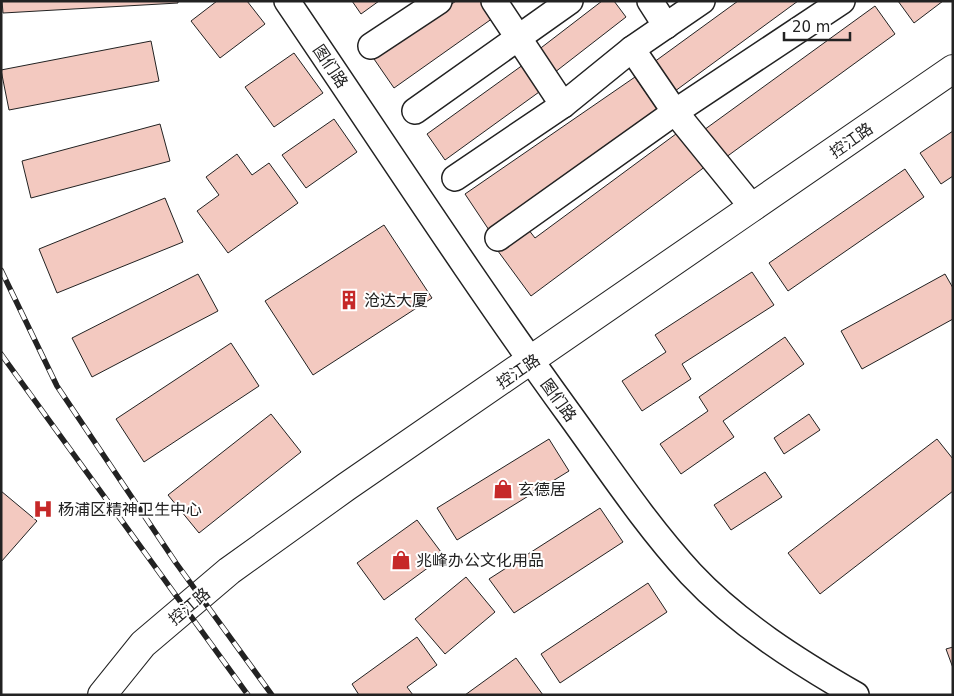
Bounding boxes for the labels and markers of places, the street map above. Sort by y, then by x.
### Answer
building icon: 沧达大厦 [338,289,360,311]
place label: 沧达大厦 [364,291,428,310]
shop icon: 玄德居 [492,478,514,500]
place label: 玄德居 [518,480,566,499]
hospital icon: 杨浦区精神卫生中心 [32,498,54,520]
place label: 杨浦区精神卫生中心 [58,500,202,519]
shop icon: 兆峰办公文化用品 [390,549,412,571]
place label: 兆峰办公文化用品 [416,551,544,570]

